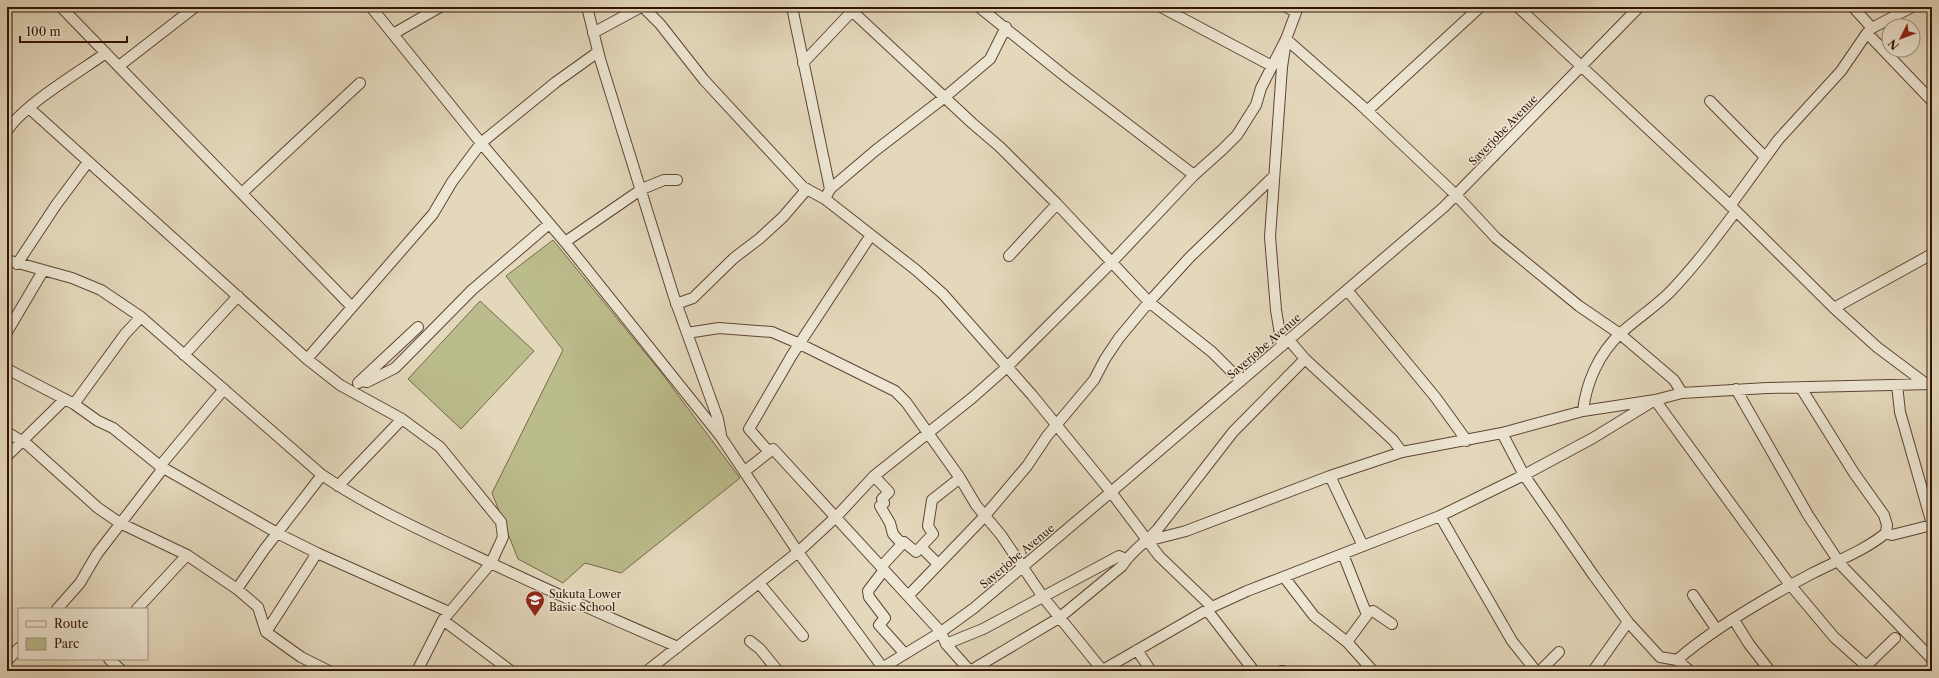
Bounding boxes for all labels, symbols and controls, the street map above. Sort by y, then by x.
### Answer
scale bar [20,18,127,44]
north arrow [1881,18,1921,58]
text: 100 m [26,24,61,39]
text: N [1885,36,1902,53]
street label: Sayerjobe Avenue [1466,92,1540,168]
street label: Sayerjobe Avenue [1224,310,1304,382]
street label: Sayerjobe Avenue [977,521,1057,591]
place label: Sukuta Lower Basic School [549,587,622,614]
school or university icon: Sukuta Lower Basic School [524,589,546,617]
legend [18,608,148,660]
text: Route [54,616,89,631]
text: Parc [54,636,79,651]

